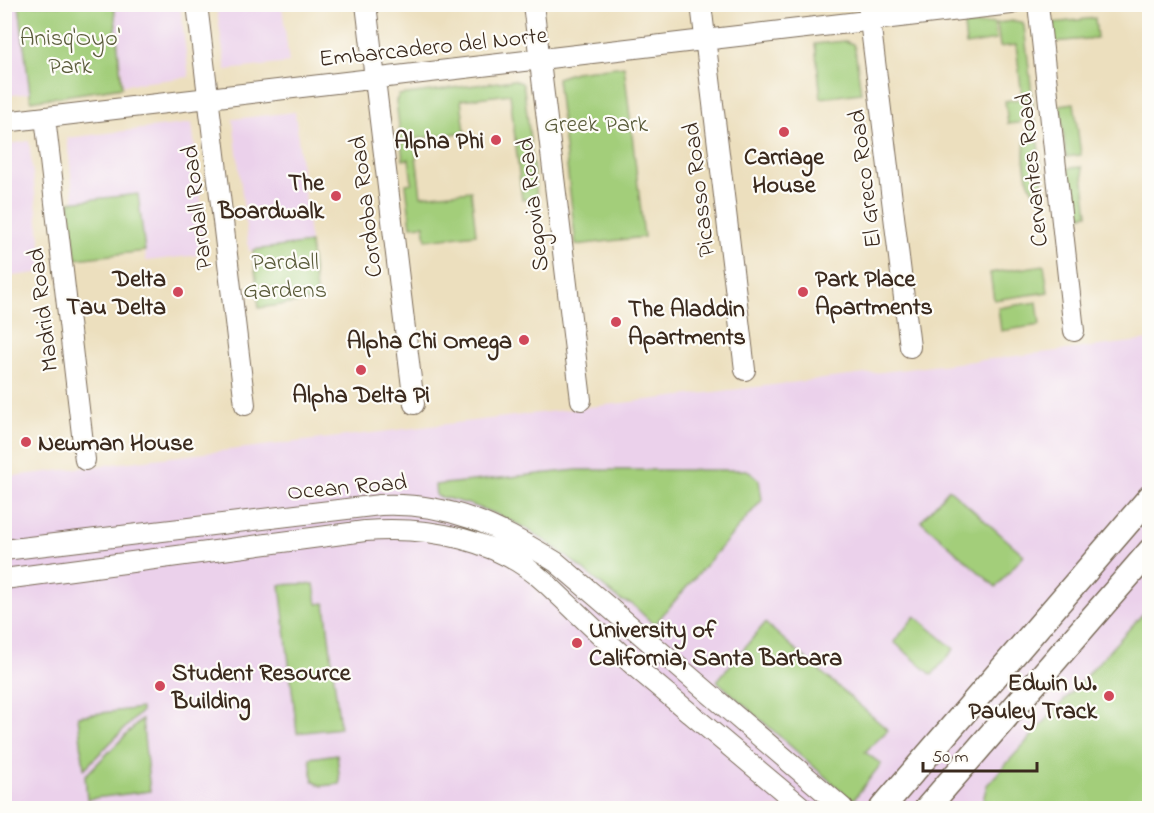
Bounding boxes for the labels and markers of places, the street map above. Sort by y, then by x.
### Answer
place label: Alpha Phi [394,125,484,160]
marker: Carriage House [777,125,791,139]
marker: Alpha Phi [489,133,503,147]
place label: Carriage House [744,141,825,204]
place label: The Boardwalk [217,167,325,230]
marker: The Boardwalk [329,189,343,203]
place label: Delta Tau Delta [66,263,166,326]
place label: Park Place Apartments [815,263,933,326]
marker: Delta Tau Delta [171,285,185,299]
marker: Park Place Apartments [796,285,810,299]
place label: The Aladdin Apartments [628,293,746,356]
marker: The Aladdin Apartments [609,315,623,329]
place label: Alpha Chi Omega [347,325,512,361]
marker: Alpha Chi Omega [517,333,531,347]
marker: Alpha Delta Pi [354,363,368,377]
place label: Alpha Delta Pi [292,379,430,414]
place label: Newman House [38,427,194,462]
marker: Newman House [19,435,33,449]
place label: University of California, Santa Barbara [589,614,842,677]
marker: University of California, Santa Barbara [570,636,584,650]
place label: Student Resource Building [171,657,352,721]
place label: Edwin W. Pauley Track [968,667,1097,731]
marker: Student Resource Building [153,679,167,693]
marker: Edwin W. Pauley Track [1102,689,1116,703]

